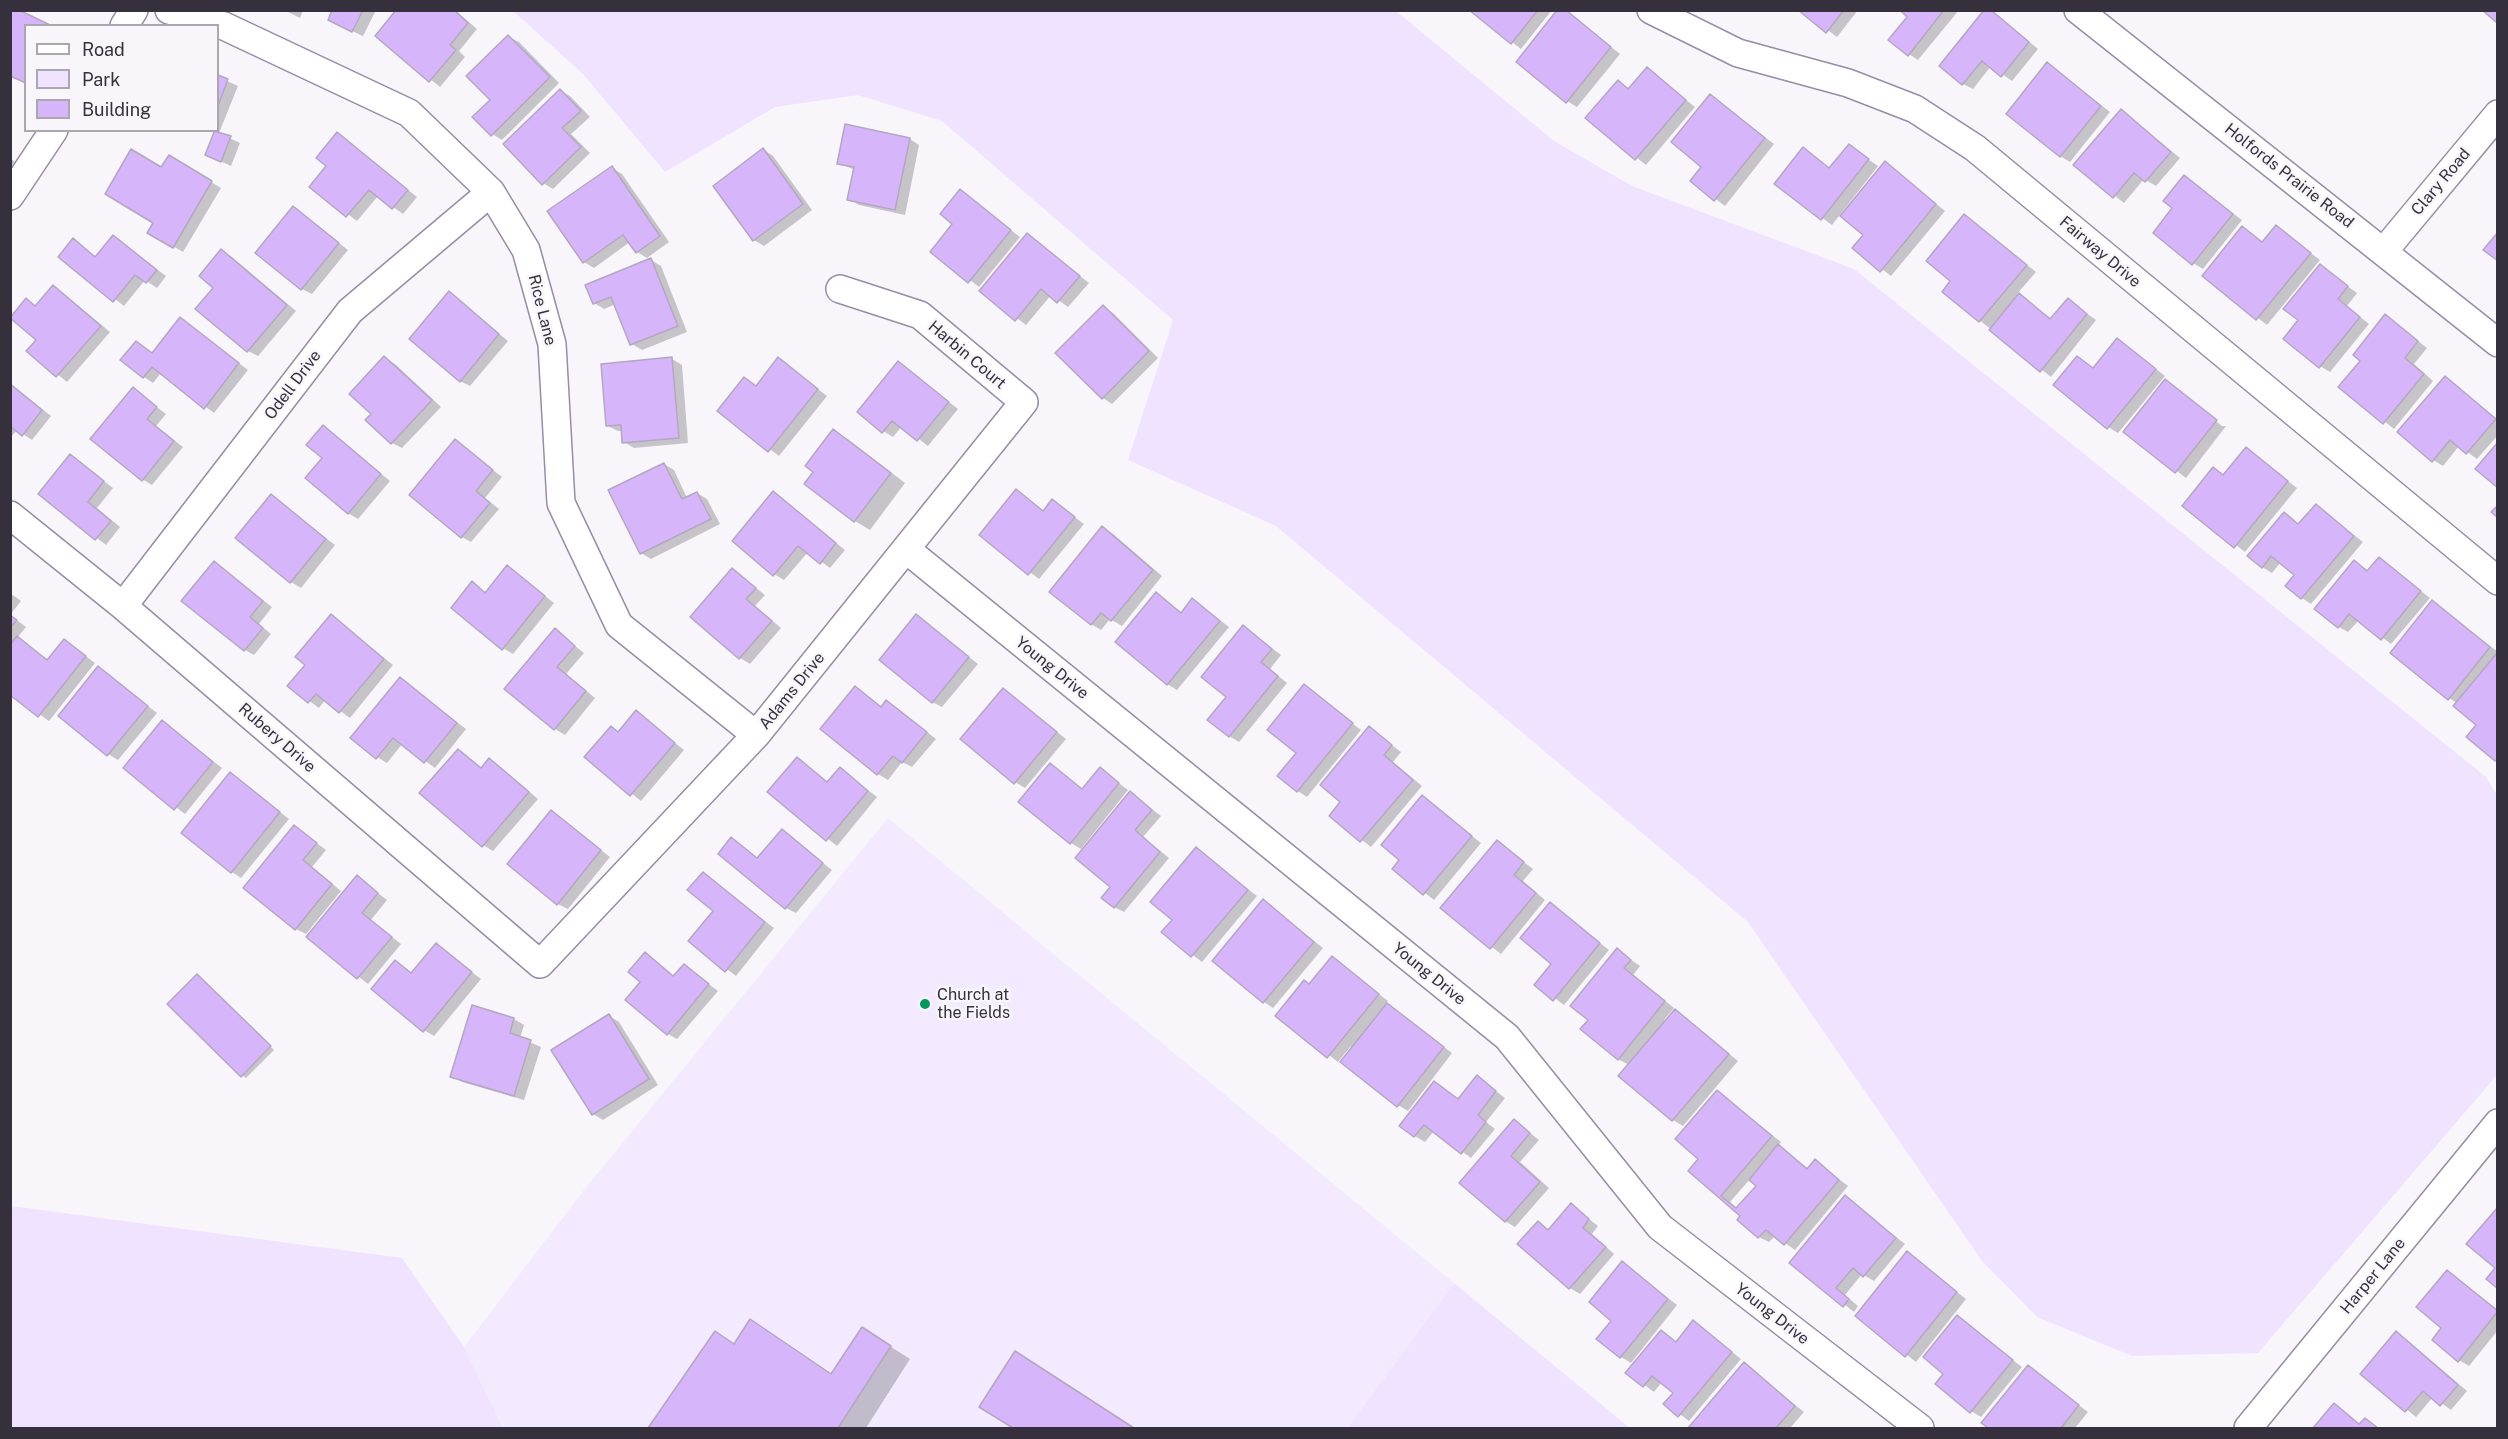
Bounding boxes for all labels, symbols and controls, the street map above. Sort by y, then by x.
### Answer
legend [24,24,219,132]
text: Road [82,39,125,60]
text: Park [82,69,120,90]
text: Building [82,99,151,120]
street label: Holfords Prairie Road [2221,120,2357,232]
street label: Clary Road [2407,145,2475,219]
street label: Fairway Drive [2055,212,2145,292]
street label: Rice Lane [524,273,560,347]
street label: Harbin Court [924,317,1010,393]
street label: Odell Drive [261,347,325,423]
street label: Young Drive [1012,633,1092,703]
street label: Adams Drive [755,649,829,733]
street label: Rubery Drive [235,699,319,777]
street label: Young Drive [1389,939,1469,1009]
place label: Church at the Fields [937,985,1010,1023]
marker: Church at the Fields [918,997,932,1011]
street label: Harper Lane [2337,1234,2409,1318]
street label: Young Drive [1731,1279,1813,1349]

